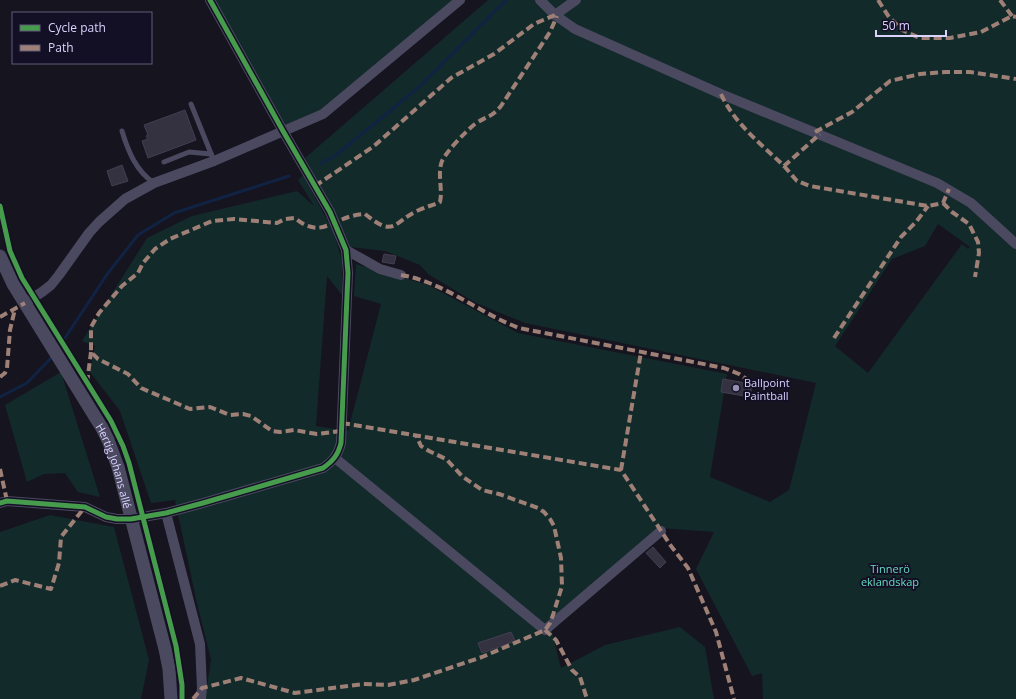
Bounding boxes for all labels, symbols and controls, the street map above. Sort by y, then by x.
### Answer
legend [12,12,152,64]
scale bar [876,12,946,38]
text: 50 m [882,17,910,34]
text: Cycle path [48,19,106,36]
text: Path [48,39,74,56]
place label: Ballpoint Paintball [744,375,790,403]
marker: Ballpoint Paintball [731,383,741,393]
street label: Hertig Johans allé [93,420,136,510]
park label: Tinnerö eklandskap [861,561,919,589]

